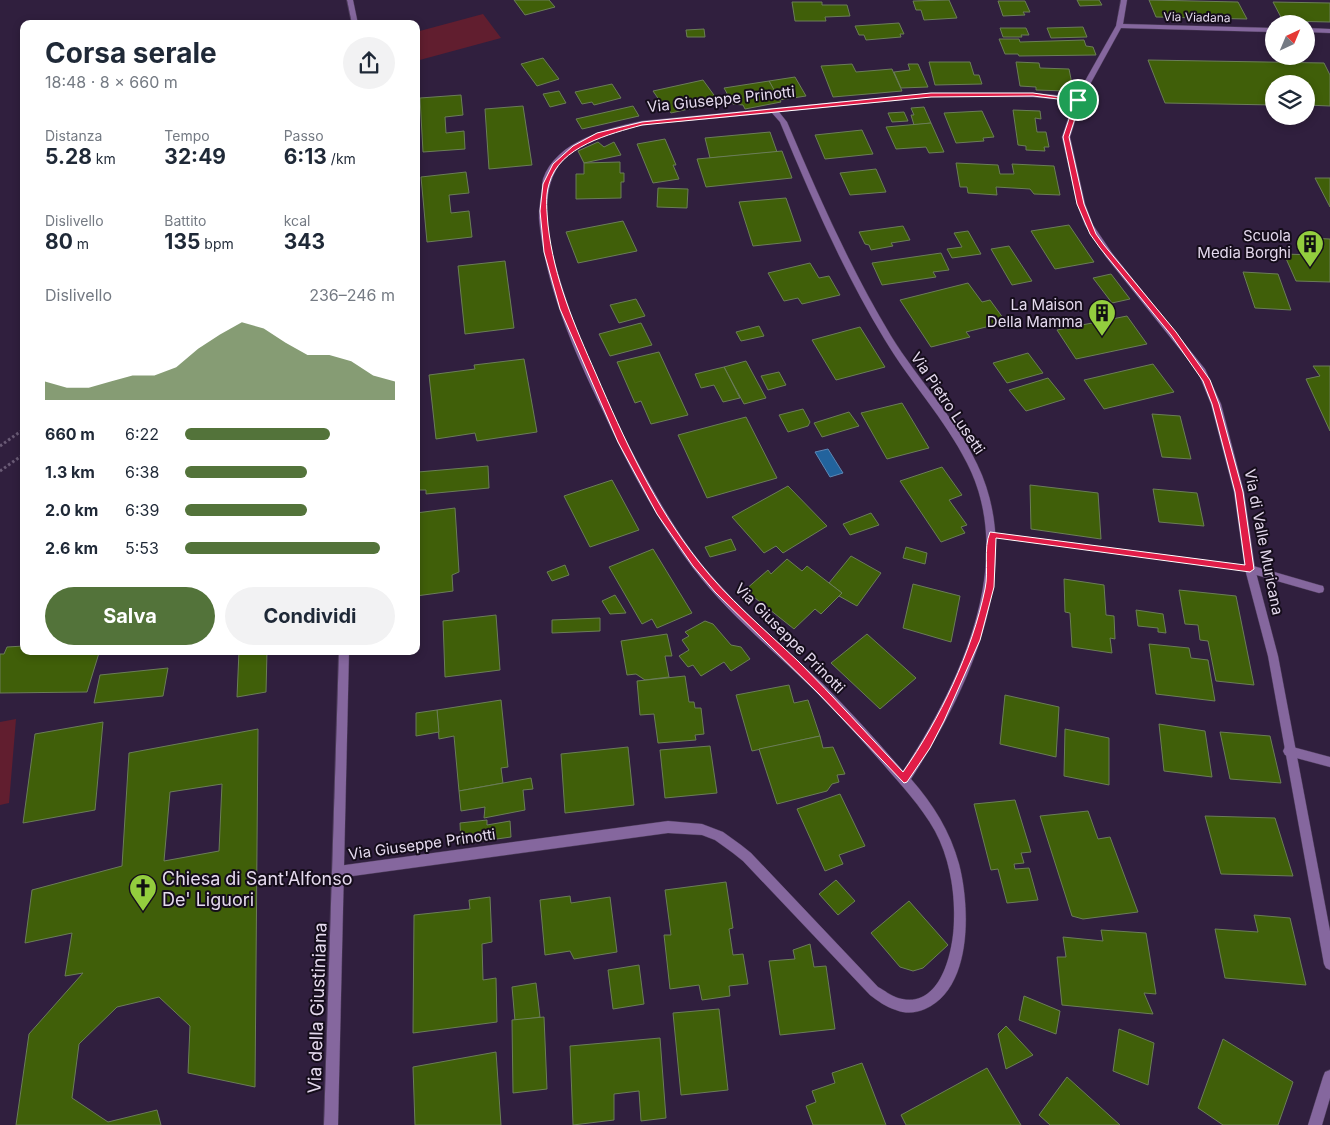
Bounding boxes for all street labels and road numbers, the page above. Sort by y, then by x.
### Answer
street label: Via Viadana [1163,9,1231,25]
street label: Via Giuseppe Prinotti [646,82,796,116]
street label: Via Pietro Lusetti [907,348,989,458]
street label: Via di Valle Muricana [1241,467,1287,617]
street label: Via Giuseppe Prinotti [731,579,849,697]
street label: Via Giuseppe Prinotti [347,824,497,864]
street label: Via della Giustiniana [304,922,330,1094]

